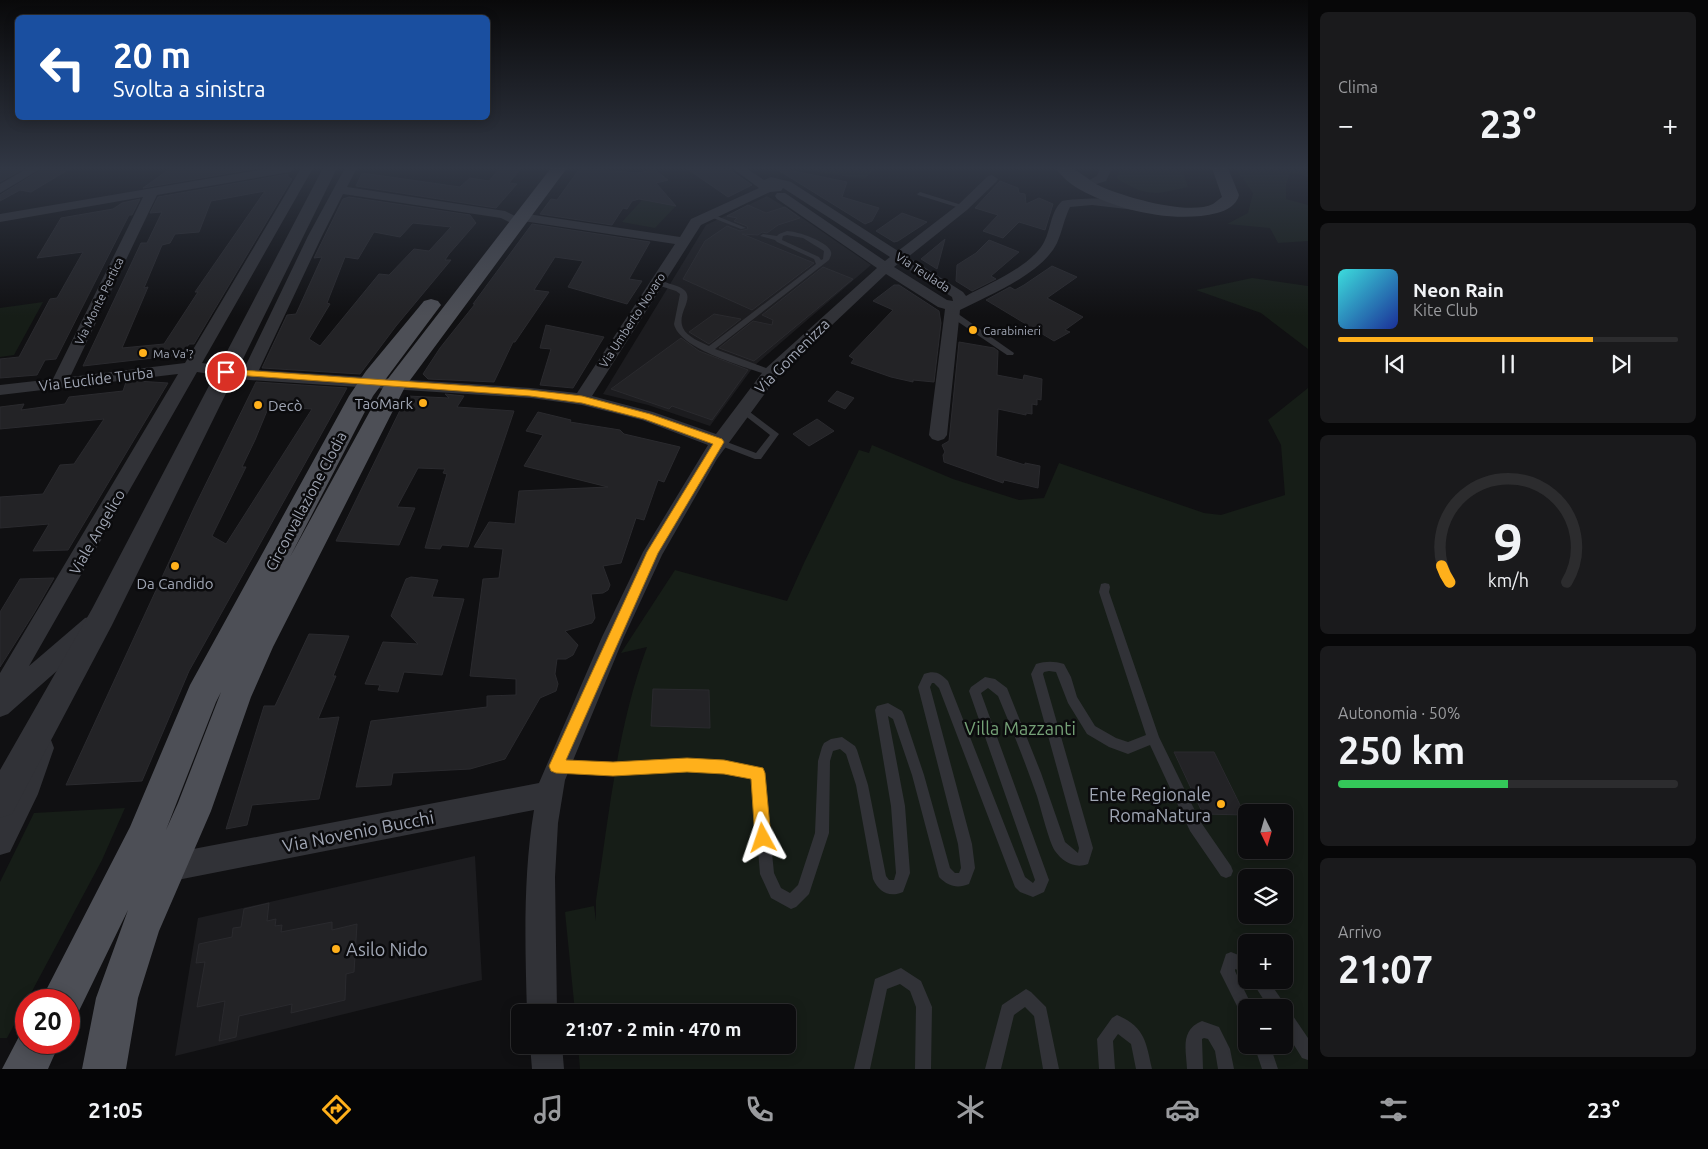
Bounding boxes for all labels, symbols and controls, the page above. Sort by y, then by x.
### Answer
icon: left [30,35,95,100]
text: 20 m [113,35,191,75]
text: Svolta a sinistra [113,76,266,101]
text: Clima [1338,78,1378,96]
text: 23° [1480,103,1536,145]
text: − [1338,109,1354,140]
text: + [1662,109,1678,140]
street label: Via Teulada [893,250,953,294]
street label: Via Monte Pertica [72,255,126,347]
street label: Via Umberto Novaro [597,270,667,370]
text: Neon Rain [1413,279,1504,301]
text: Kite Club [1413,301,1478,319]
street label: Via Gomenizza [751,315,833,397]
marker: Carabinieri [967,324,979,336]
place label: Carabinieri [983,324,1041,337]
marker: Ma Va'? [137,347,149,359]
place label: Ma Va'? [153,347,194,360]
icon: previous [1381,350,1409,378]
icon: pause [1494,350,1522,378]
icon: next [1607,350,1635,378]
pin [205,351,247,393]
icon: arrive [212,358,240,386]
street label: Via Euclide Turba [38,364,154,394]
place label: TaoMark [355,395,413,412]
place label: Decò [268,397,303,414]
marker: TaoMark [417,397,429,409]
marker: Decò [252,399,264,411]
street label: Circonvallazione Clodia [262,429,350,573]
street label: Viale Angelico [66,486,128,578]
text: 9 [1493,513,1523,571]
marker: Da Candido [169,560,181,572]
text: km/h [1487,570,1529,590]
place label: Da Candido [136,575,214,592]
text: Autonomia · 50% [1338,704,1460,722]
park label: Villa Mazzanti [964,718,1076,738]
text: 250 km [1338,729,1465,771]
place label: Ente Regionale RomaNatura [1089,784,1211,825]
marker: Ente Regionale RomaNatura [1215,798,1227,810]
north arrow [1238,804,1292,859]
map controls [1238,804,1293,1054]
street label: Via Novenio Bucchi [280,806,436,856]
position arrow [736,811,788,863]
button: layers [1238,869,1293,924]
text: Arrivo [1338,923,1382,941]
button: + [1238,934,1293,989]
place label: Asilo Nido [346,939,428,959]
marker: Asilo Nido [330,943,342,955]
text: 21:07 [1338,948,1433,990]
speed limit sign: 20 [15,989,80,1054]
button: − [1238,999,1293,1054]
text: 21:07 · 2 min · 470 m [566,1018,741,1040]
icon: directions [319,1092,354,1127]
icon: music [531,1092,566,1127]
icon: phone [742,1092,777,1127]
icon: climate [953,1092,988,1127]
icon: car [1165,1092,1200,1127]
icon: filters [1376,1092,1411,1127]
text: 21:05 [88,1097,143,1122]
text: 23° [1587,1097,1620,1122]

